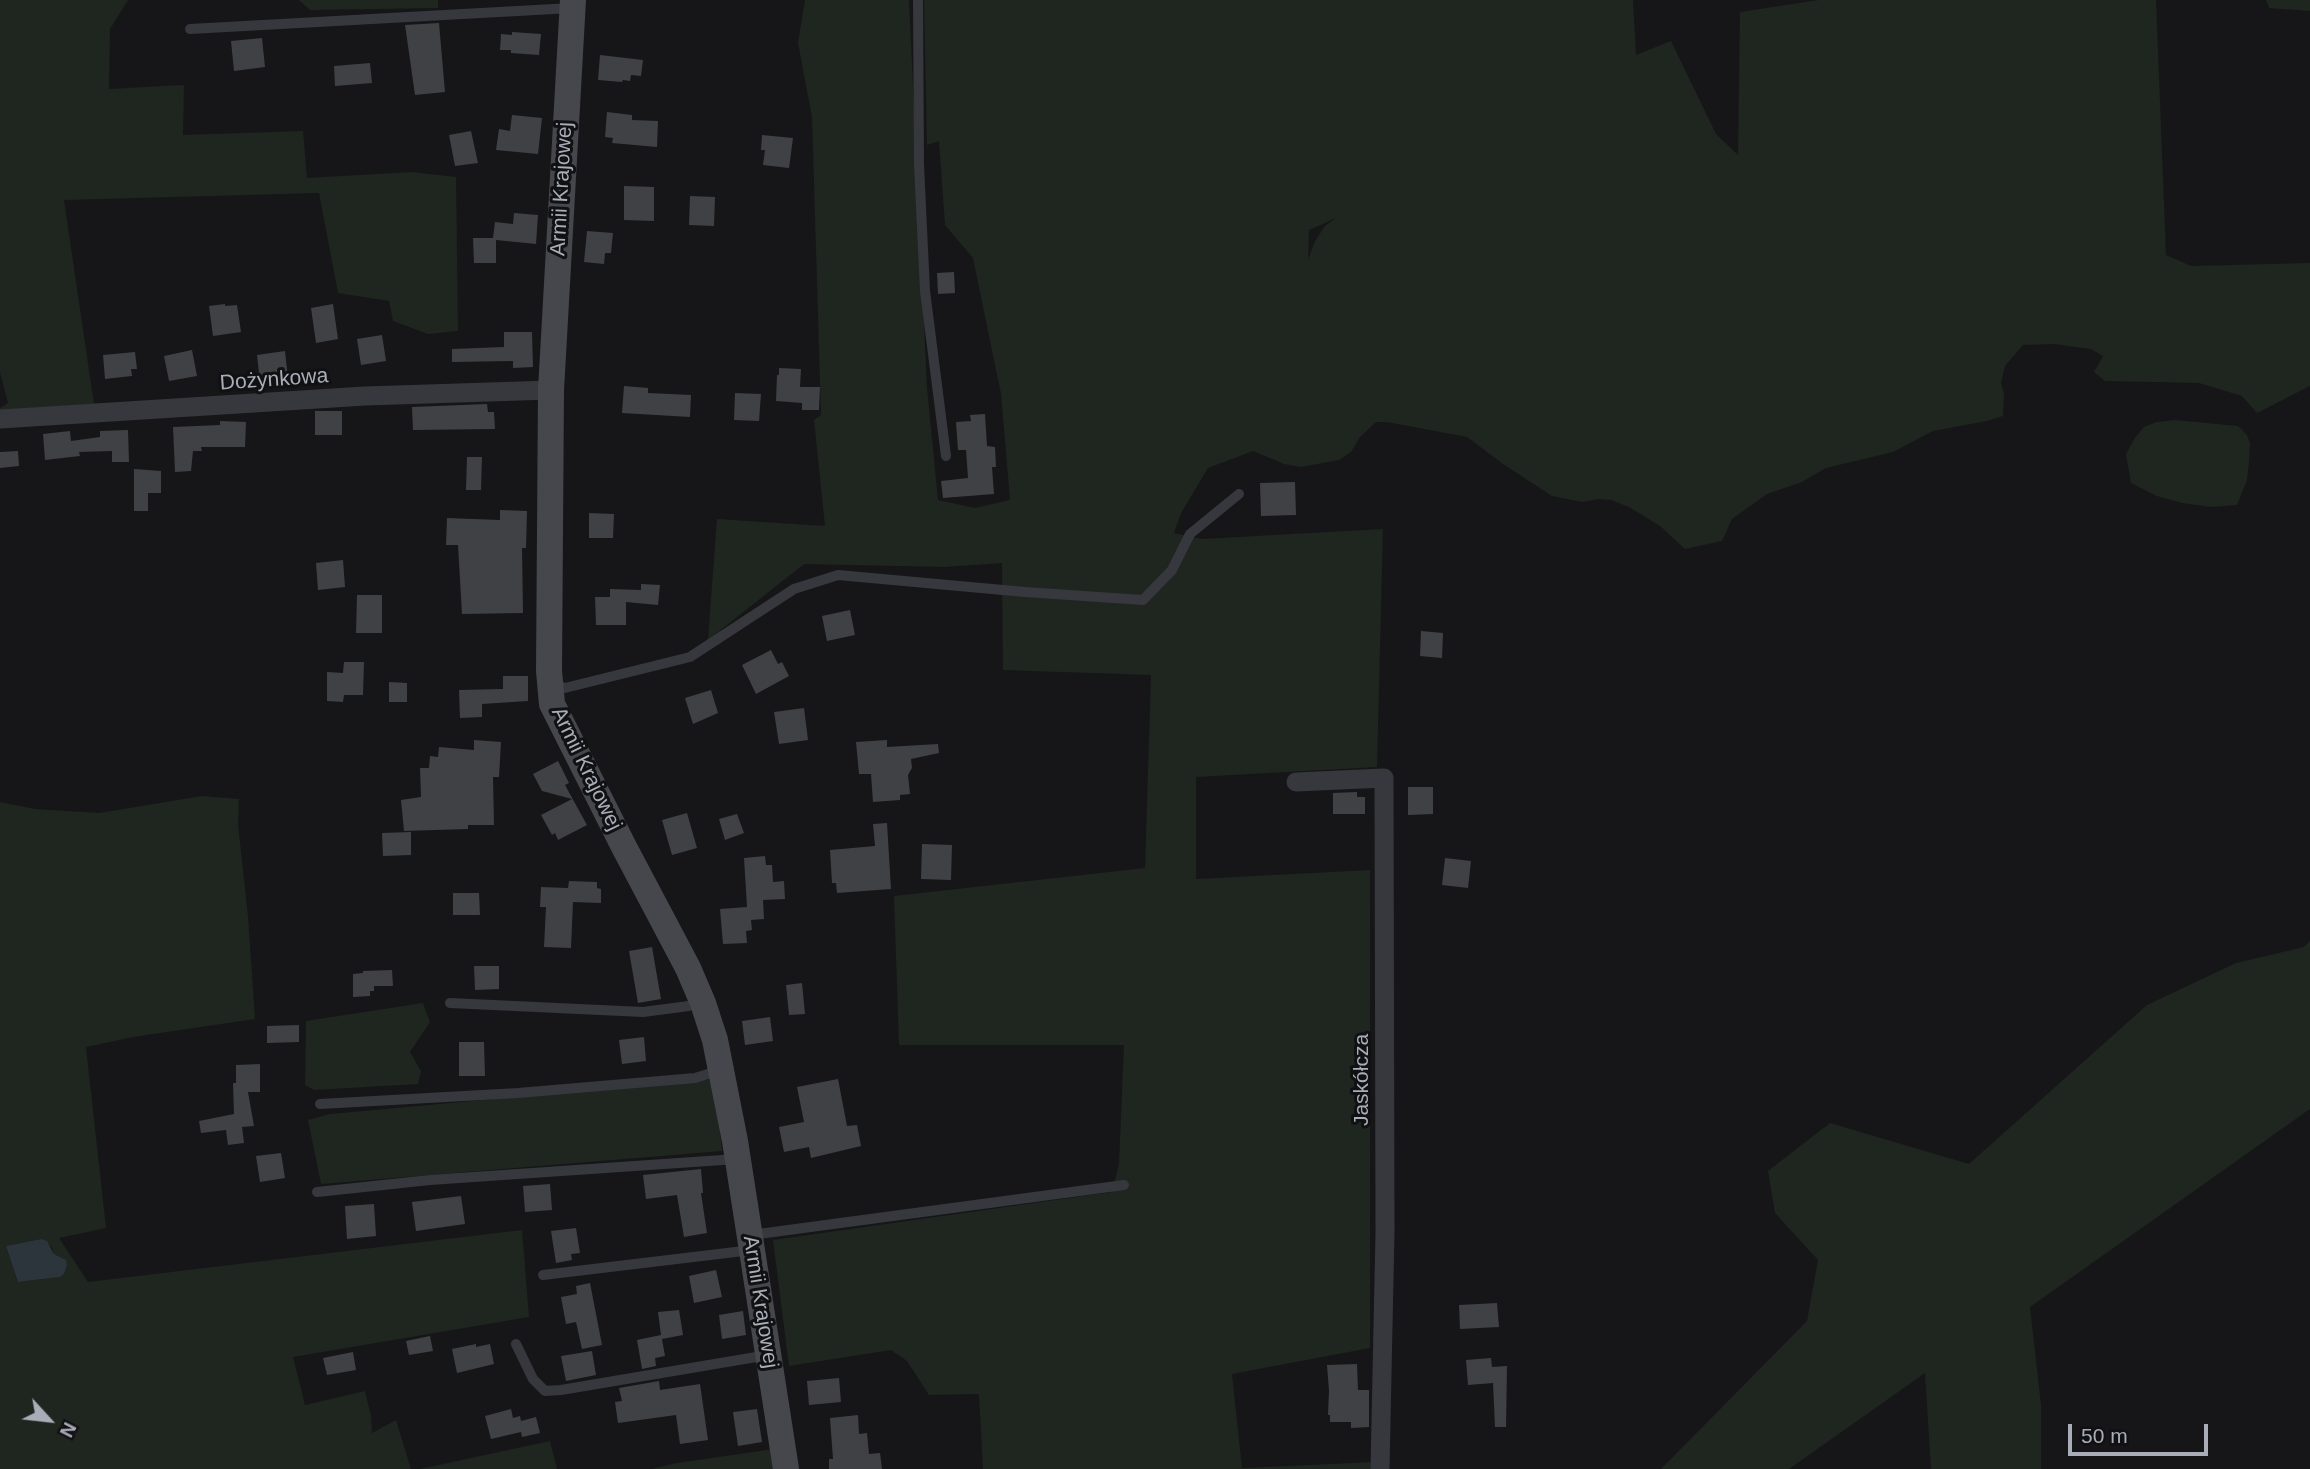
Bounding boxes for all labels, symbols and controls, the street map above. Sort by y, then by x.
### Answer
street label: Armii Krajowej [546,121,578,257]
street label: Dożynkowa [219,364,329,396]
street label: Armii Krajowej [545,703,627,835]
street label: Jaskółcza [1349,1034,1375,1126]
street label: Armii Krajowej [737,1234,783,1370]
north arrow [14,1385,84,1455]
scale bar [2072,1410,2212,1454]
text: N [56,1419,81,1441]
text: 50 m [2081,1424,2128,1447]

